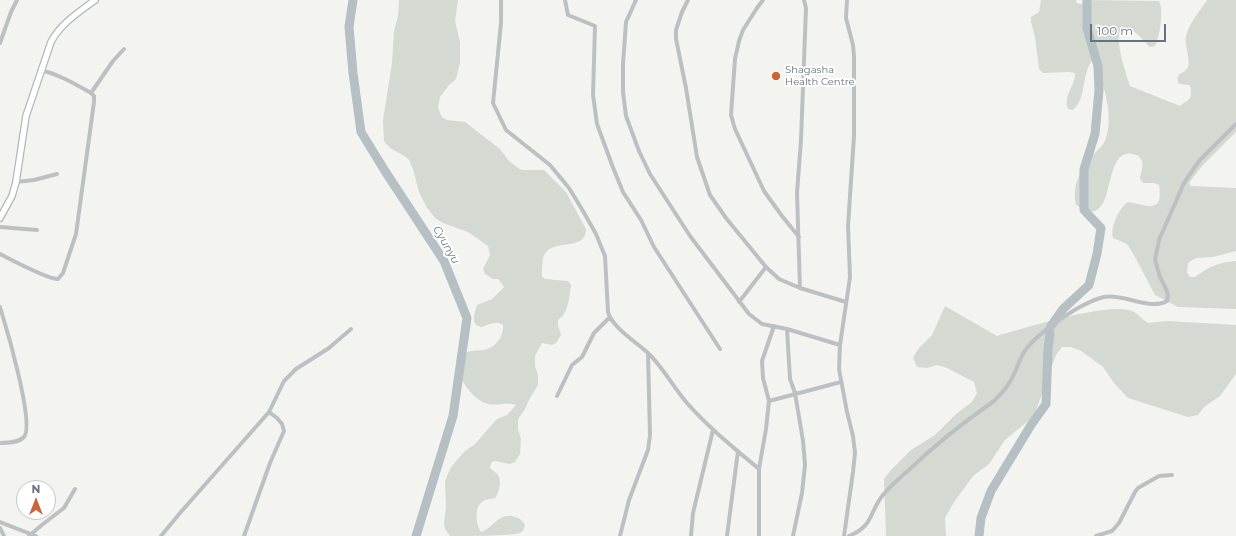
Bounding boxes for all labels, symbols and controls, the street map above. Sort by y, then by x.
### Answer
scale bar [1092,16,1168,42]
text: 100 m [1097,23,1133,38]
place label: Shagasha Health Centre [785,64,855,88]
marker: Shagasha Health Centre [770,70,782,82]
water label: Cyunyu [430,224,462,266]
north arrow [16,480,56,520]
text: N [32,482,40,496]

